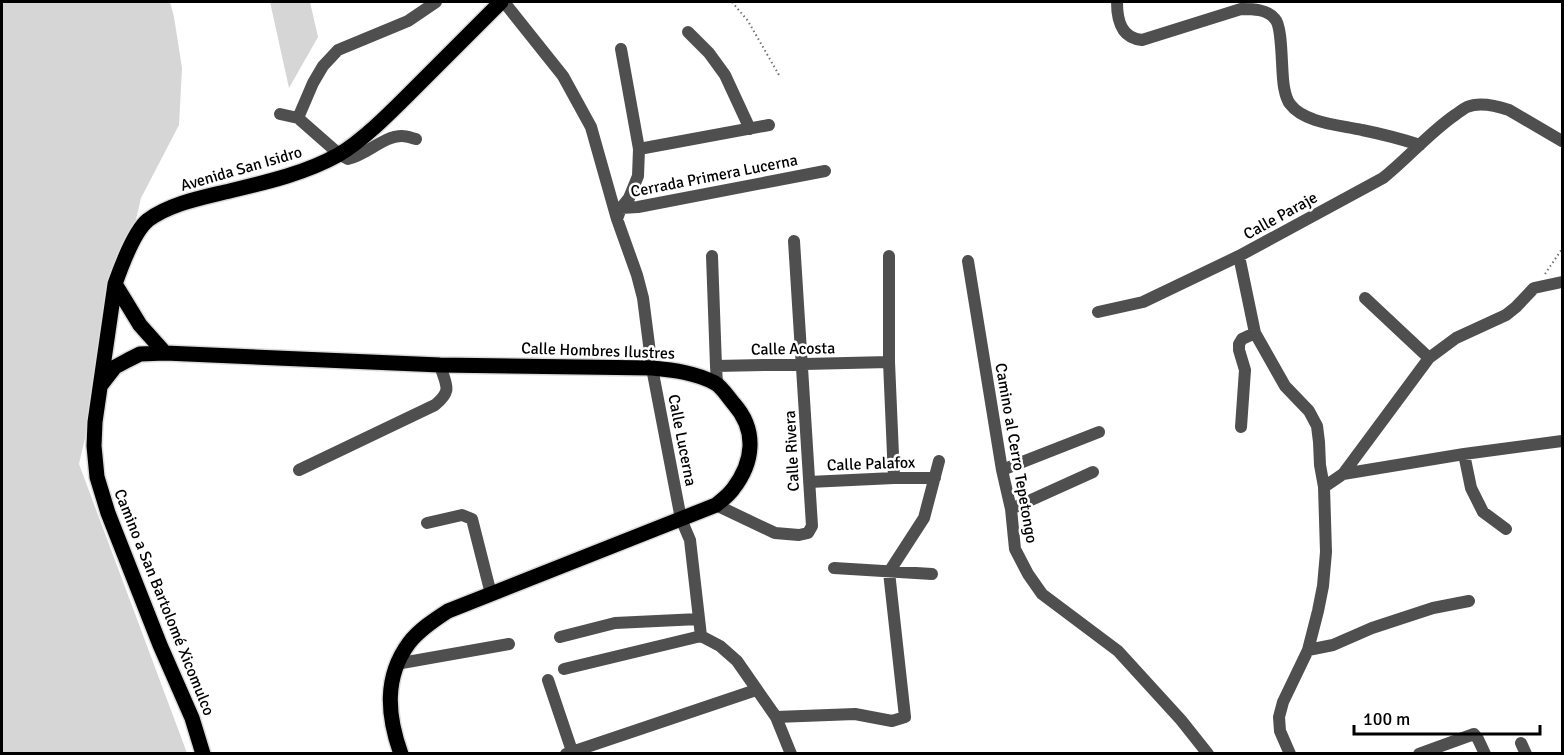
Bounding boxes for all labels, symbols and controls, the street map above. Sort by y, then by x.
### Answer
street label: Avenida San Isidro [178,142,304,196]
street label: Cerrada Primera Lucerna [629,150,799,202]
street label: Calle Paraje [1240,187,1321,244]
street label: Calle Hombres Ilustres [521,338,675,364]
street label: Calle Acosta [751,338,835,360]
street label: Camino al Cerro Tepetongo [990,361,1042,545]
street label: Calle Lucerna [663,393,701,488]
street label: Calle Rivera [780,410,804,492]
street label: Calle Palafox [826,452,916,476]
street label: Camino a San Bartolomé Xicomulco [109,486,219,719]
scale bar [1354,698,1540,736]
text: 100 m [1363,708,1410,730]

